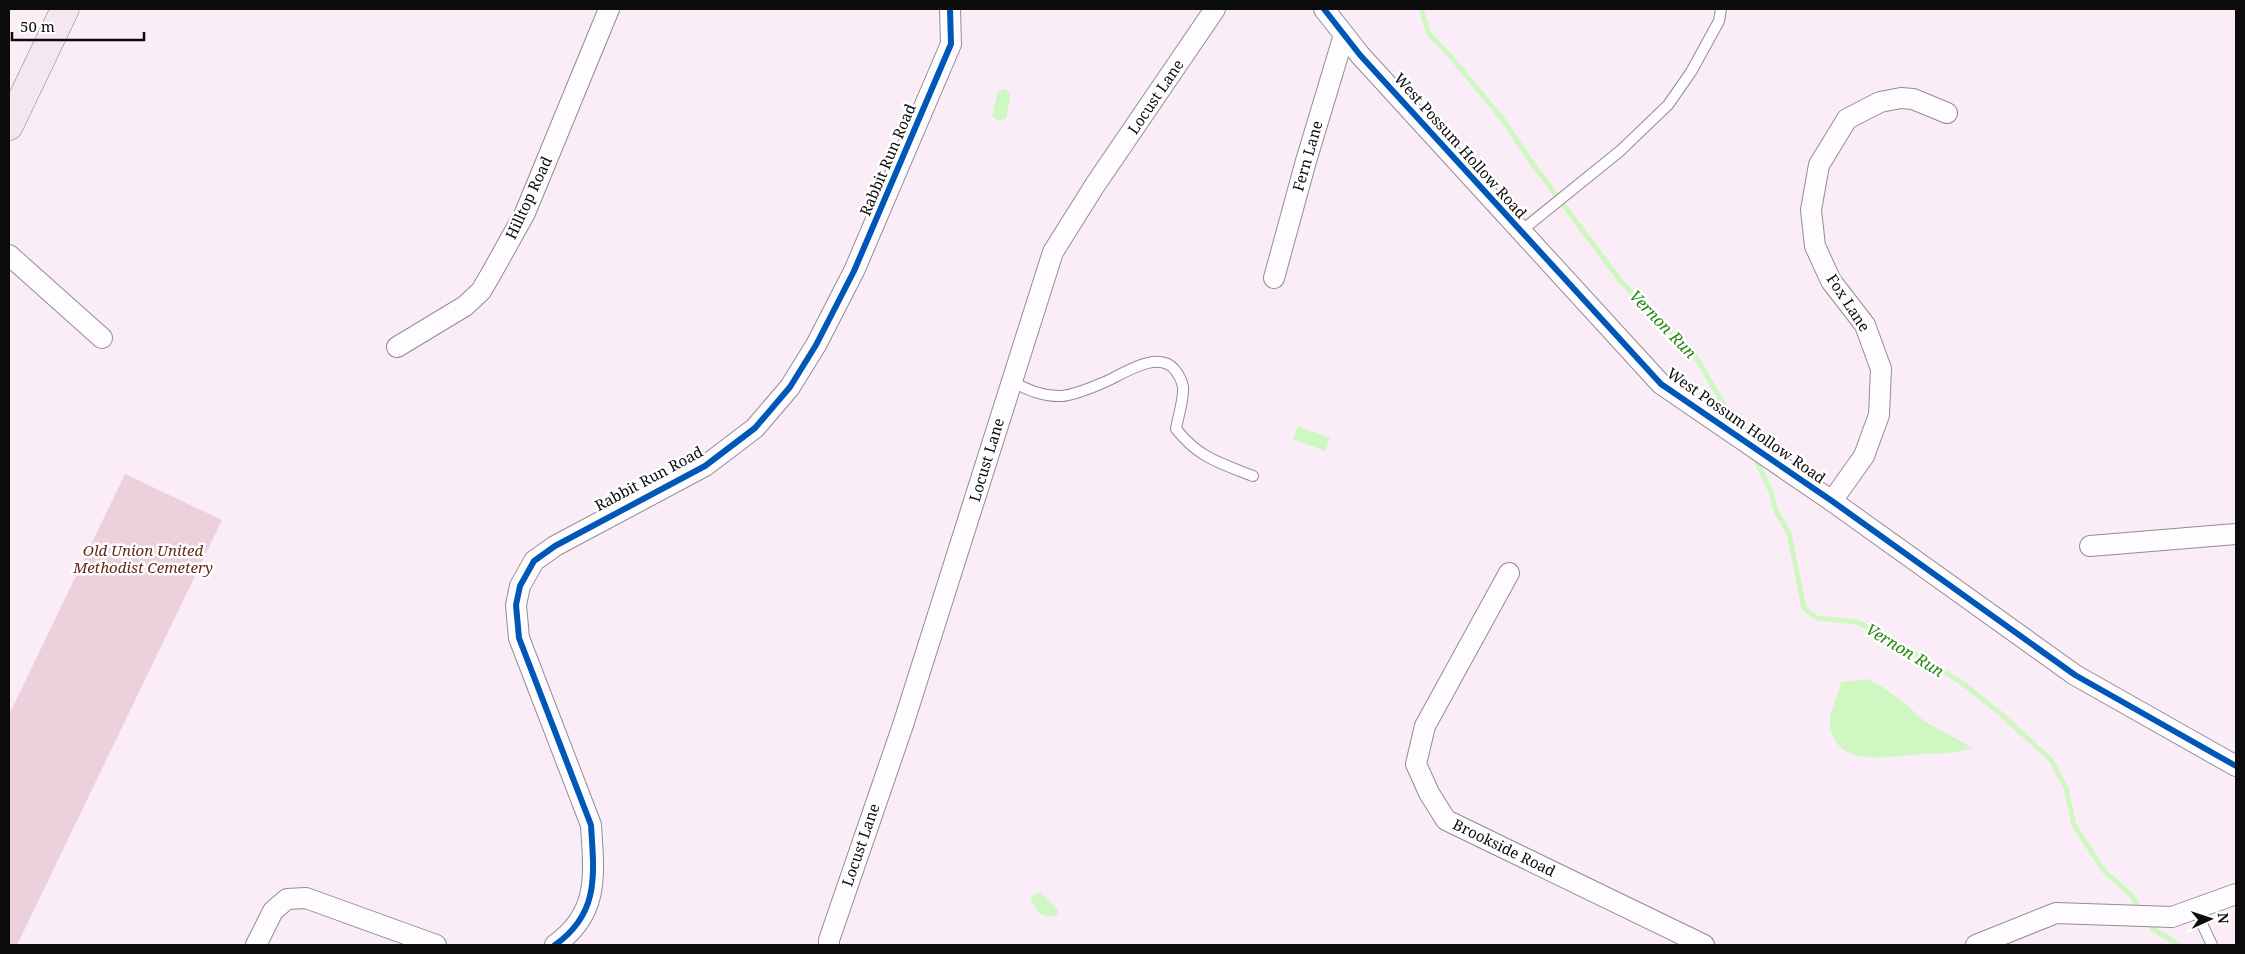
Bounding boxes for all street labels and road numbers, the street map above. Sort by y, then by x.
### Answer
street label: Locust Lane [1123,55,1188,138]
street label: West Possum Hollow Road [1390,68,1531,222]
street label: Rabbit Run Road [854,101,920,219]
street label: Fern Lane [1287,118,1327,193]
street label: Hilltop Road [500,153,556,242]
street label: Fox Lane [1823,270,1875,335]
street label: West Possum Hollow Road [1663,363,1830,488]
street label: Locust Lane [964,415,1008,504]
street label: Rabbit Run Road [591,441,706,515]
street label: Locust Lane [837,801,884,889]
street label: Brookside Road [1450,814,1559,881]

